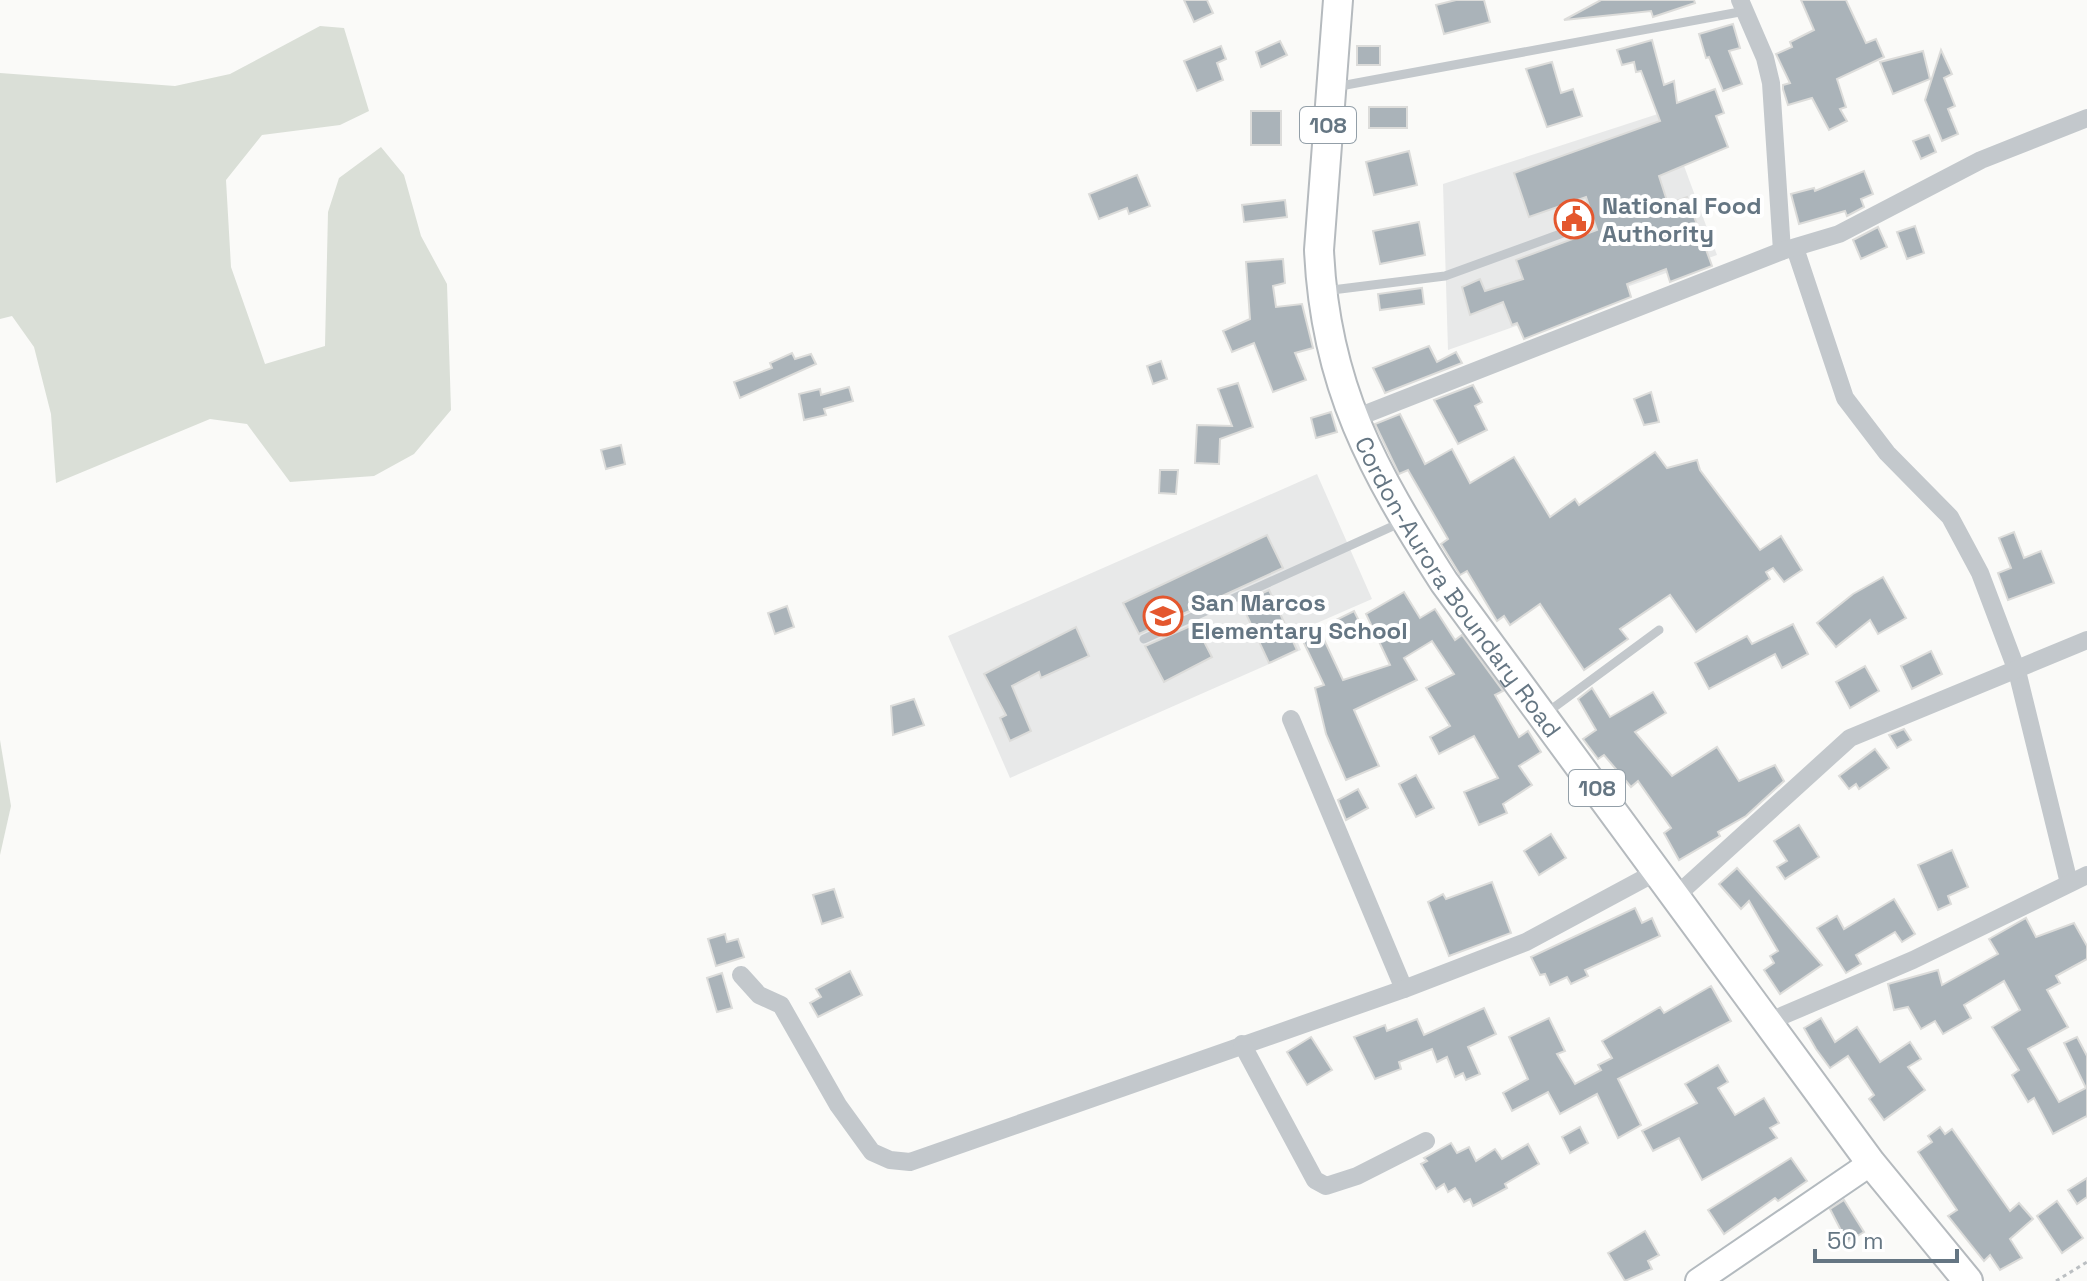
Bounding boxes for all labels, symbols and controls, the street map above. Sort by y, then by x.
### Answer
road number: 108 [1300,107,1356,143]
place label: National Food Authority [1602,190,1762,249]
public building icon: National Food Authority [1553,198,1595,240]
street label: Cordon-Aurora Boundary Road [1348,431,1568,743]
place label: San Marcos Elementary School [1191,587,1408,646]
school or university icon: San Marcos Elementary School [1142,595,1184,637]
road number: 108 [1569,770,1625,806]
scale bar [1815,1213,1957,1263]
text: 50 m [1827,1225,1884,1256]

